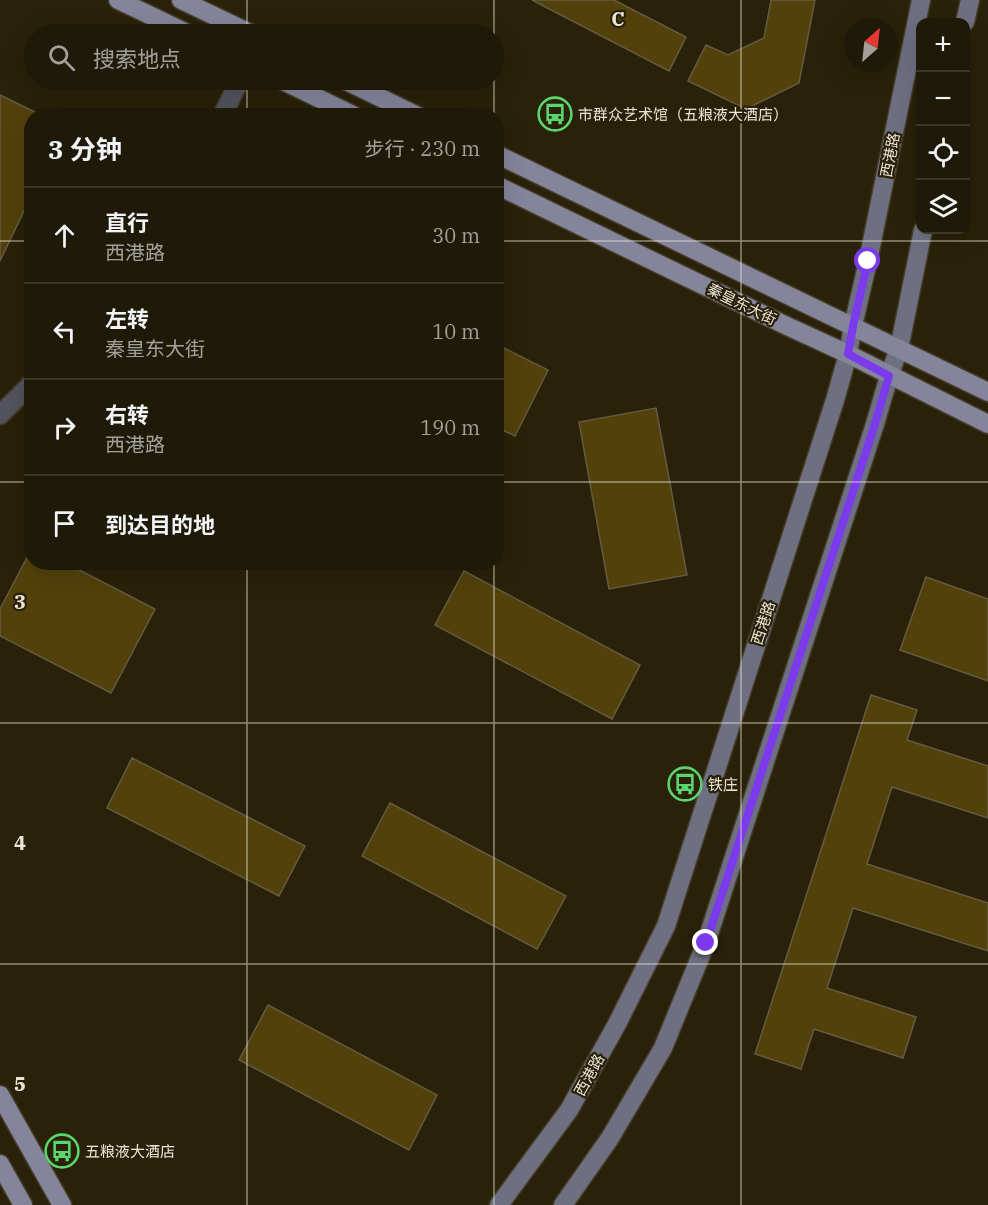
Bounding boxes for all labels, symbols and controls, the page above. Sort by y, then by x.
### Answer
text: C [611,5,625,32]
north arrow [844,18,898,72]
map controls [916,18,970,234]
button: + [916,18,970,72]
search box [24,24,504,90]
icon: search [45,41,78,74]
text: 搜索地点 [93,44,181,73]
button: − [916,72,970,126]
bus stop icon: 市群众艺术馆（五粮液大酒店） [537,96,573,132]
place label: 市群众艺术馆（五粮液大酒店） [578,105,788,124]
button: locate [916,126,970,180]
street label: 西港路 [876,131,904,179]
text: 3 分钟 [48,132,122,166]
text: 步行 · 230 m [365,135,480,162]
button: layers [916,180,970,234]
text: 直行 [105,208,149,237]
icon: ahead [48,219,81,252]
text: 30 m [432,222,480,249]
text: 西港路 [105,239,165,266]
route start [854,247,880,273]
street label: 秦皇东大街 [704,279,780,329]
text: 左转 [105,304,149,333]
icon: left [48,315,81,348]
text: 10 m [432,318,480,345]
text: 秦皇东大街 [105,335,205,362]
text: 右转 [105,400,149,429]
icon: right [48,411,81,444]
text: 190 m [420,414,480,441]
text: 西港路 [105,431,165,458]
icon: arrive [48,507,81,540]
text: 到达目的地 [105,510,215,539]
text: 3 [14,588,26,615]
street label: 西港路 [747,599,779,647]
bus stop icon: 铁庄 [667,766,703,802]
place label: 铁庄 [708,775,738,794]
text: 4 [14,829,26,856]
route end [692,929,718,955]
street label: 西港路 [570,1051,608,1099]
text: 5 [14,1070,26,1097]
bus stop icon: 五粮液大酒店 [44,1133,80,1169]
place label: 五粮液大酒店 [85,1142,175,1161]

